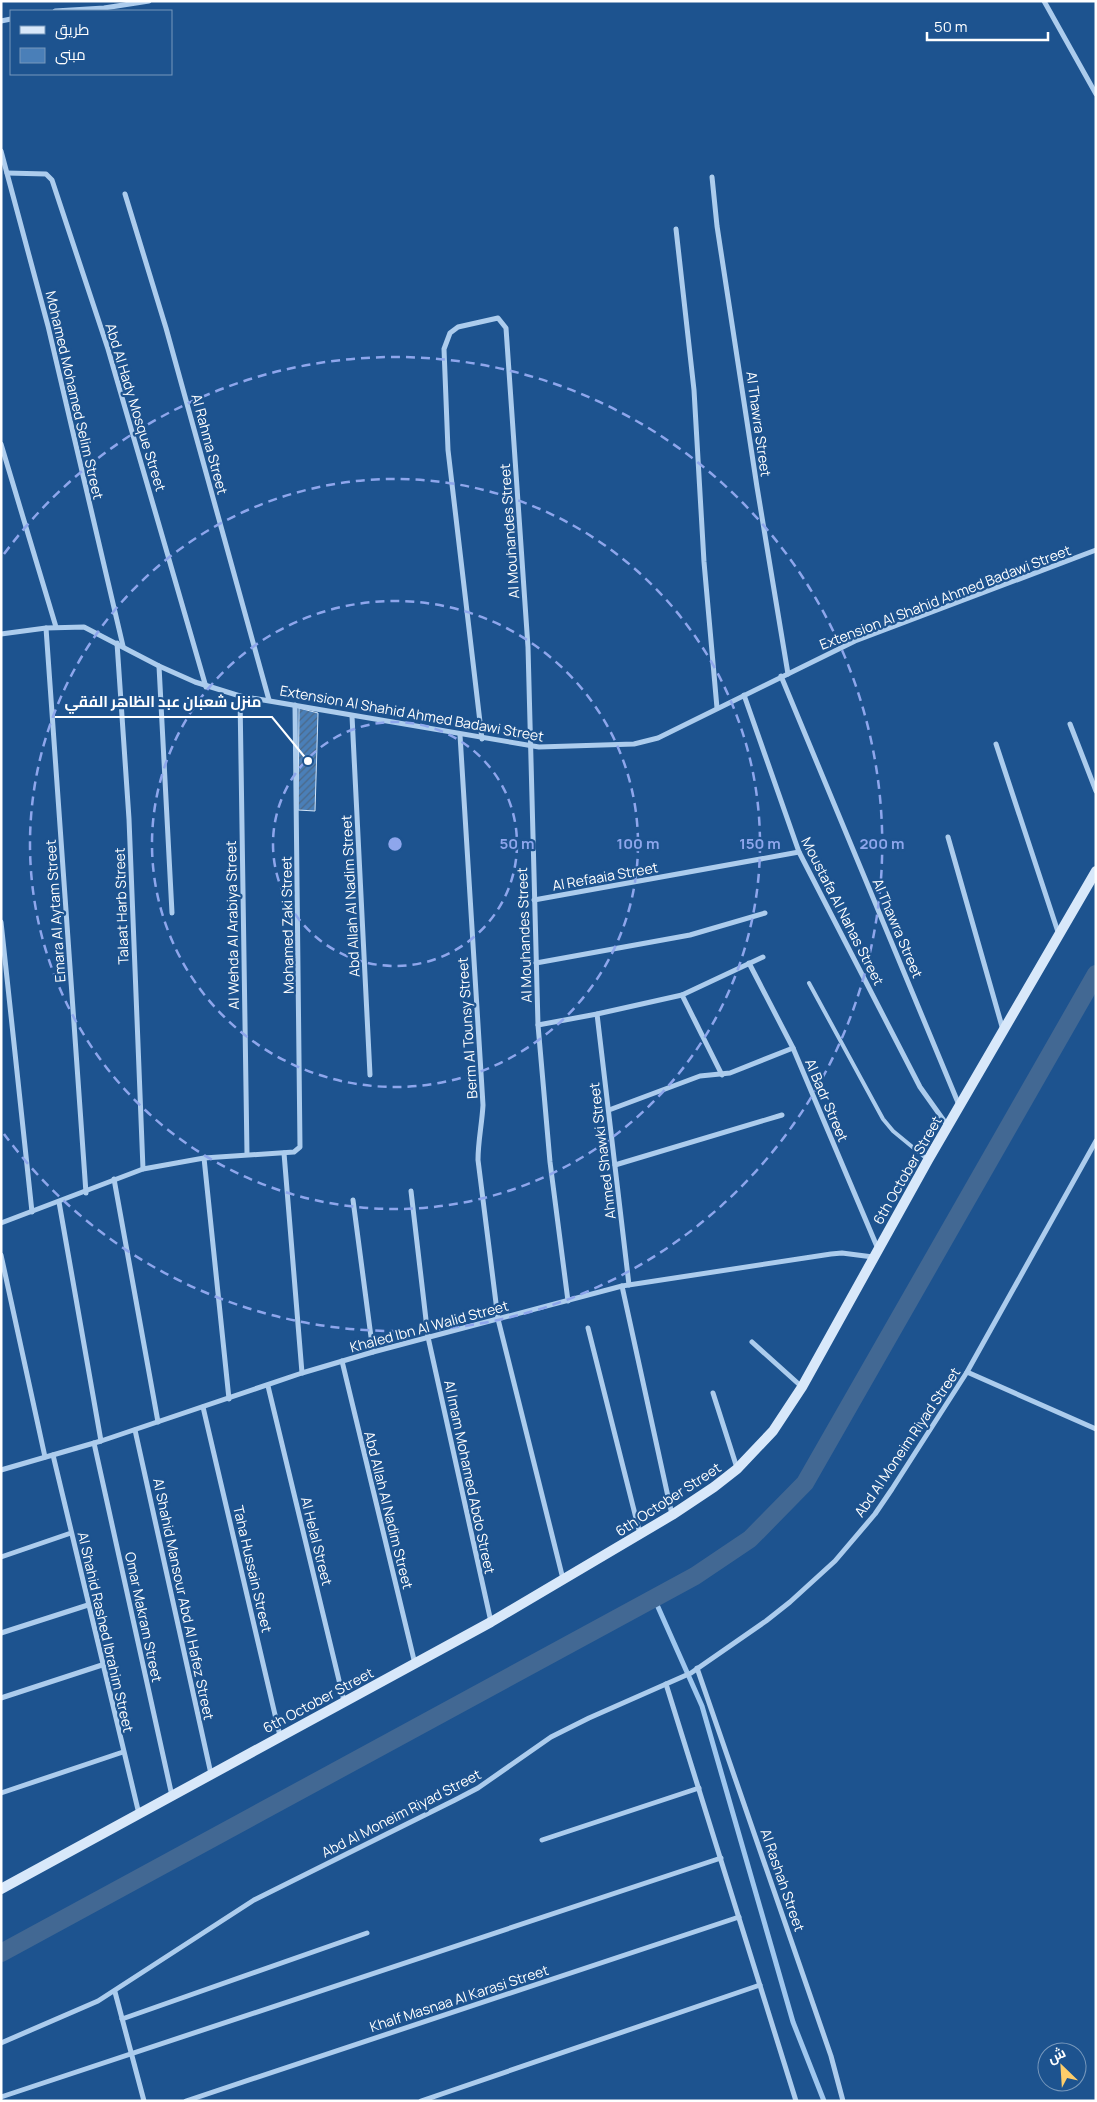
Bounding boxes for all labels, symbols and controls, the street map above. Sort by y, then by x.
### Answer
legend [10,10,172,75]
scale bar [927,10,1048,42]
text: 50 m [934,16,968,37]
text: طريق [55,19,89,40]
text: مبنى [55,44,86,65]
street label: Mohamed Mohamed Selim Street [42,289,108,502]
street label: Abd Al Hady Mosque Street [101,321,171,494]
street label: Al Thawra Street [742,370,776,478]
street label: Al Rahma Street [187,392,233,497]
street label: Al Mouhandes Street [495,462,523,599]
street label: Extension Al Shahid Ahmed Badawi Street [817,540,1074,654]
street label: Extension Al Shahid Ahmed Badawi Street [279,680,546,746]
callout: منزل شعبان عبد الظاهر الفقي [55,687,272,717]
text: منزل شعبان عبد الظاهر الفقي [65,691,261,714]
street label: Abd Allah Al Nadim Street [336,814,364,977]
text: 50 m [499,833,535,854]
text: 100 m [617,833,659,854]
text: 150 m [739,833,781,854]
text: 200 m [859,833,905,854]
street label: Moustafa Al Nahas Street [797,834,889,989]
centre of rings [386,835,404,853]
street label: Emara Al Aytam Street [41,839,69,983]
street label: Al Wehda Al Arabiya Street [221,840,243,1010]
street label: Talaat Harb Street [109,847,133,965]
street label: Mohamed Zaki Street [276,856,298,994]
street label: Al Refaaia Street [551,857,660,895]
street label: Al Mouhandes Street [512,867,536,1003]
street label: Al Thawra Street [868,875,928,981]
street label: Berm Al Tounsy Street [453,956,481,1099]
street label: Al Badr Street [801,1056,853,1145]
street label: Ahmed Shawki Street [584,1081,620,1220]
street label: 6th October Street [868,1112,946,1228]
street label: Khaled Ibn Al Walid Street [348,1296,511,1356]
street label: Abd Al Moneim Riyad Street [850,1363,965,1521]
street label: Al Imam Mohamed Abdo Street [440,1378,500,1576]
street label: Abd Allah Al Nadim Street [360,1429,418,1591]
street label: 6th October Street [612,1458,725,1540]
street label: Al Shahid Mansour Abd Al Hafez Street [149,1476,219,1722]
street label: Al Helal Street [297,1495,337,1588]
street label: Taha Hussain Street [229,1504,277,1635]
street label: Al Shahid Rashed Ibrahim Street [74,1530,138,1735]
street label: Omar Makram Street [121,1550,167,1684]
street label: 6th October Street [260,1663,377,1737]
street label: Abd Al Moneim Riyad Street [318,1764,484,1862]
street label: Al Rashah Street [757,1826,810,1934]
street label: Khalf Masnaa Al Karasi Street [367,1960,551,2036]
north arrow [1037,2042,1087,2092]
text: ش [1044,2042,1068,2067]

